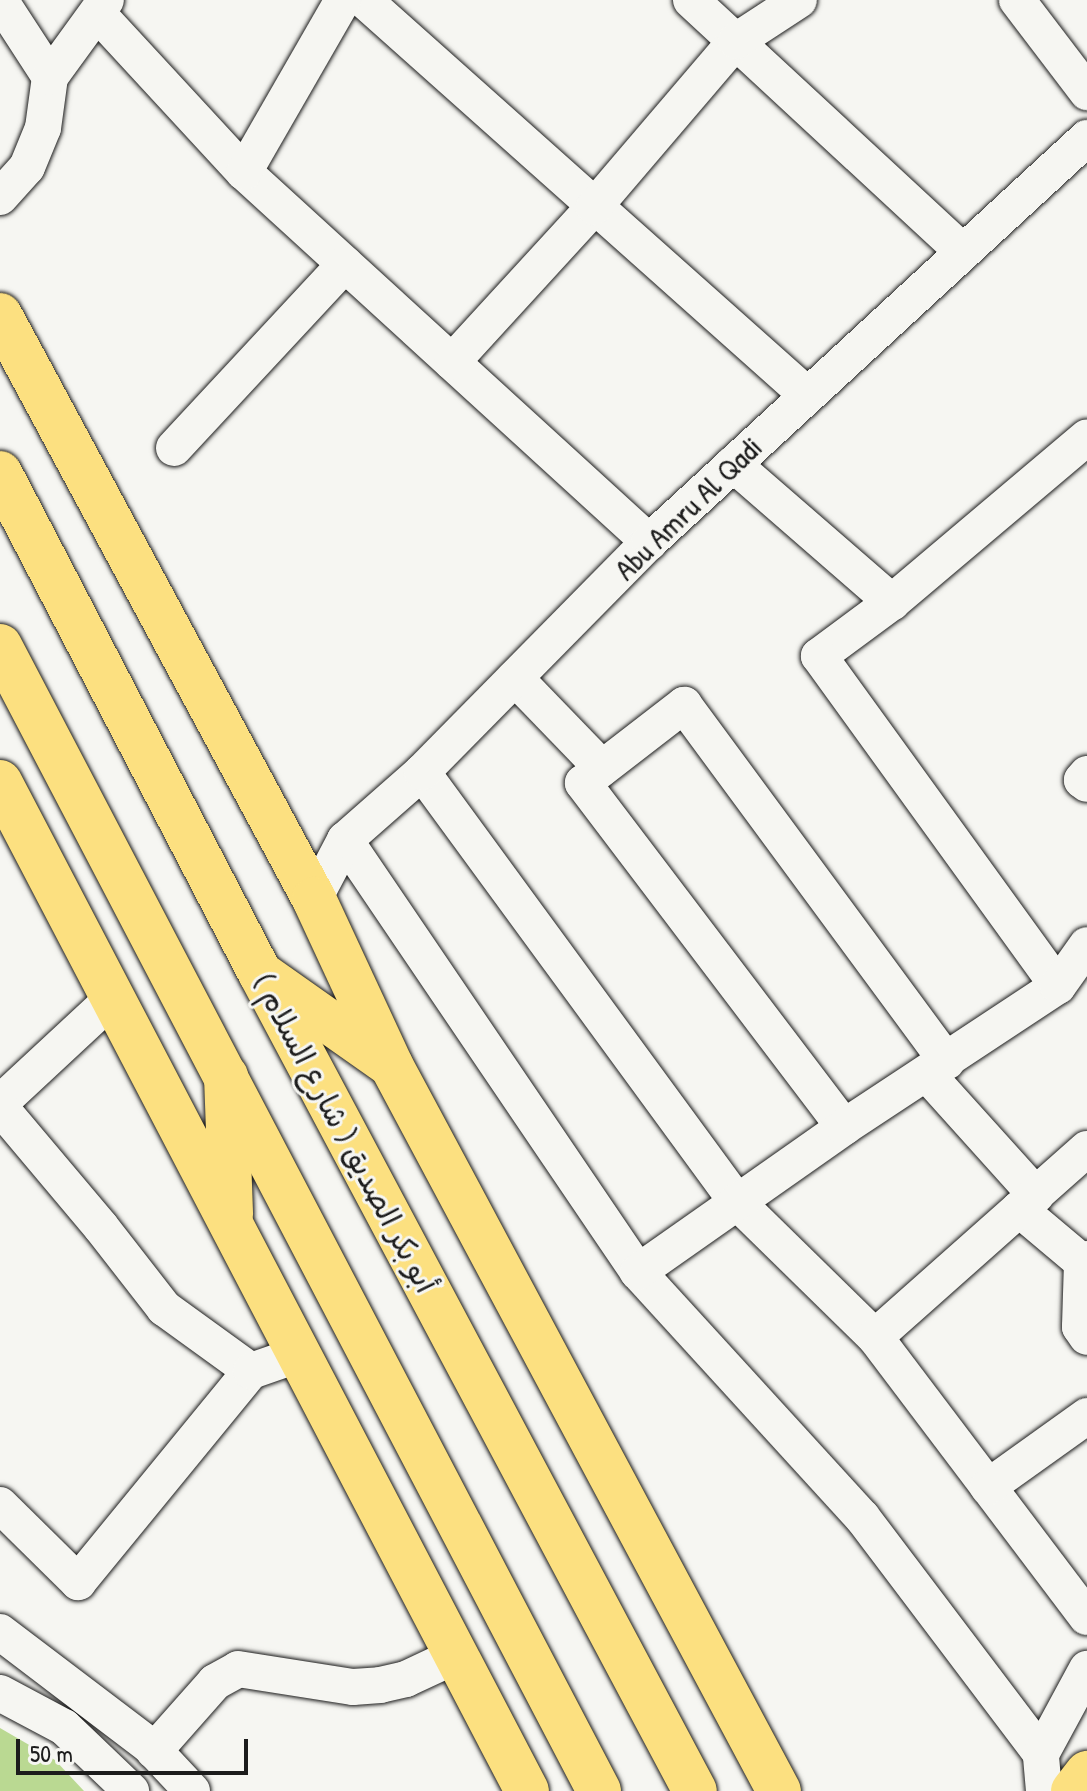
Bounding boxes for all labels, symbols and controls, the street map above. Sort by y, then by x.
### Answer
street label: Abu Amru Al Qadi [607,429,769,587]
street label: ( شارع السلام ) أبو بكر الصديق [245,967,445,1299]
scale bar [20,1723,252,1773]
text: 50 m [30,1737,73,1769]

